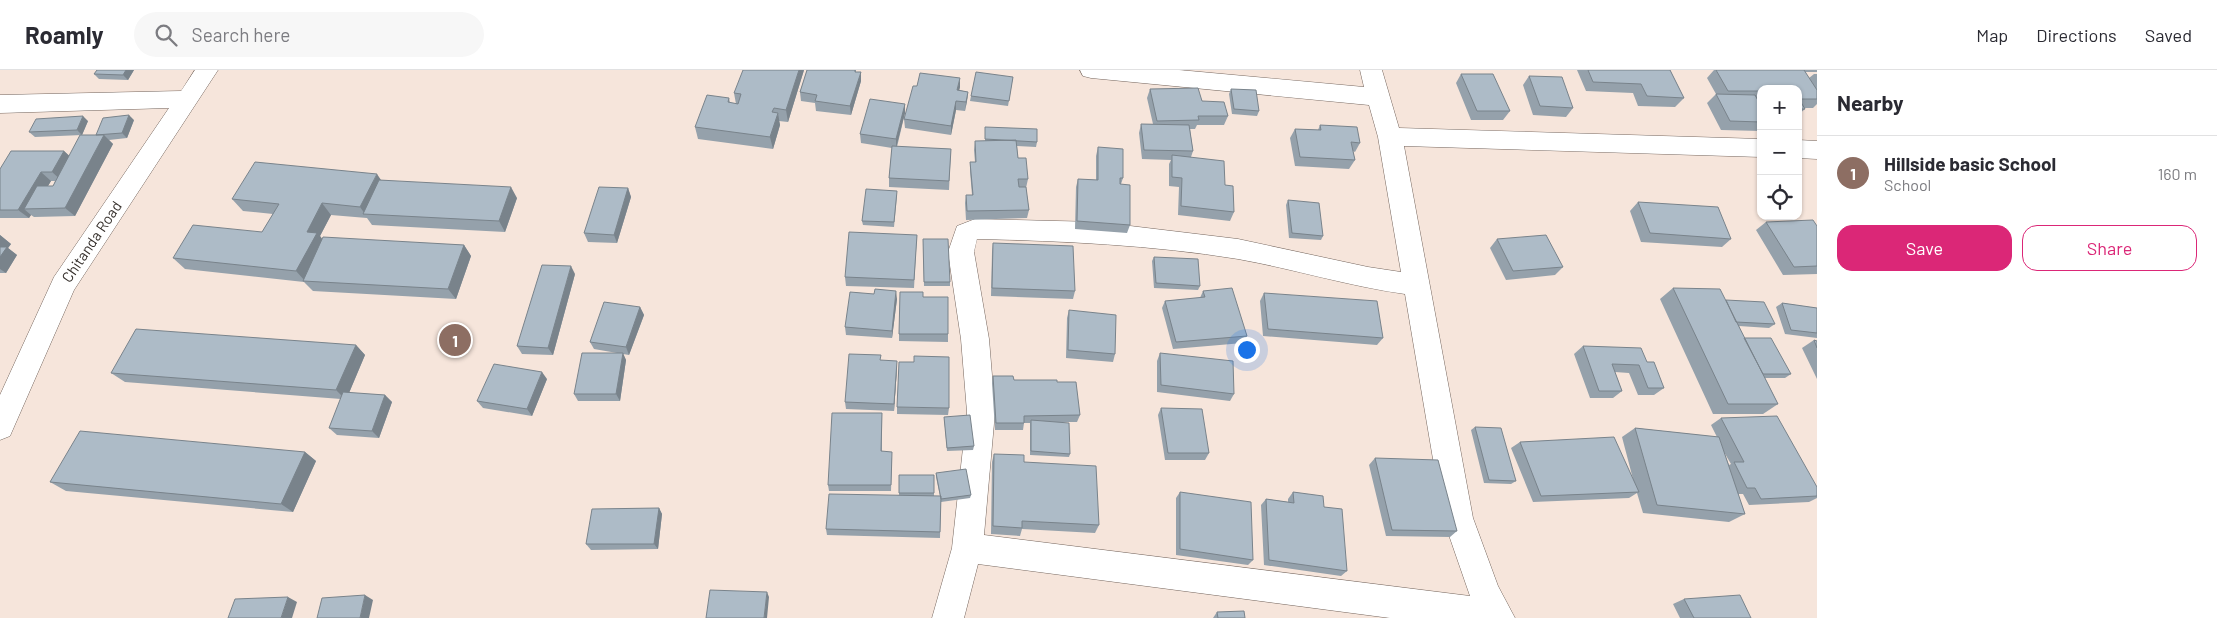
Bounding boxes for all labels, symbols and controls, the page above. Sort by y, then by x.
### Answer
search box [134,12,484,57]
text: Roamly [25,20,104,49]
icon: search [152,21,180,49]
text: Search here [192,23,290,46]
text: Map [1976,24,2008,46]
text: Directions [2036,24,2117,46]
text: Saved [2145,24,2192,46]
map controls [1757,85,1802,220]
button: + [1757,85,1802,130]
text: Nearby [1837,90,1903,115]
button: − [1757,130,1802,175]
text: Hillside basic School [1884,152,2056,175]
text: 1 [1850,164,1856,183]
text: 160 m [2158,164,2197,183]
button: locate [1757,175,1802,220]
text: School [1884,175,1931,194]
street label: Chitanda Road [57,197,125,286]
button: Save [1837,225,2012,271]
button: Share [2022,225,2197,271]
pin: 1 [439,321,471,359]
your location [1234,337,1260,363]

